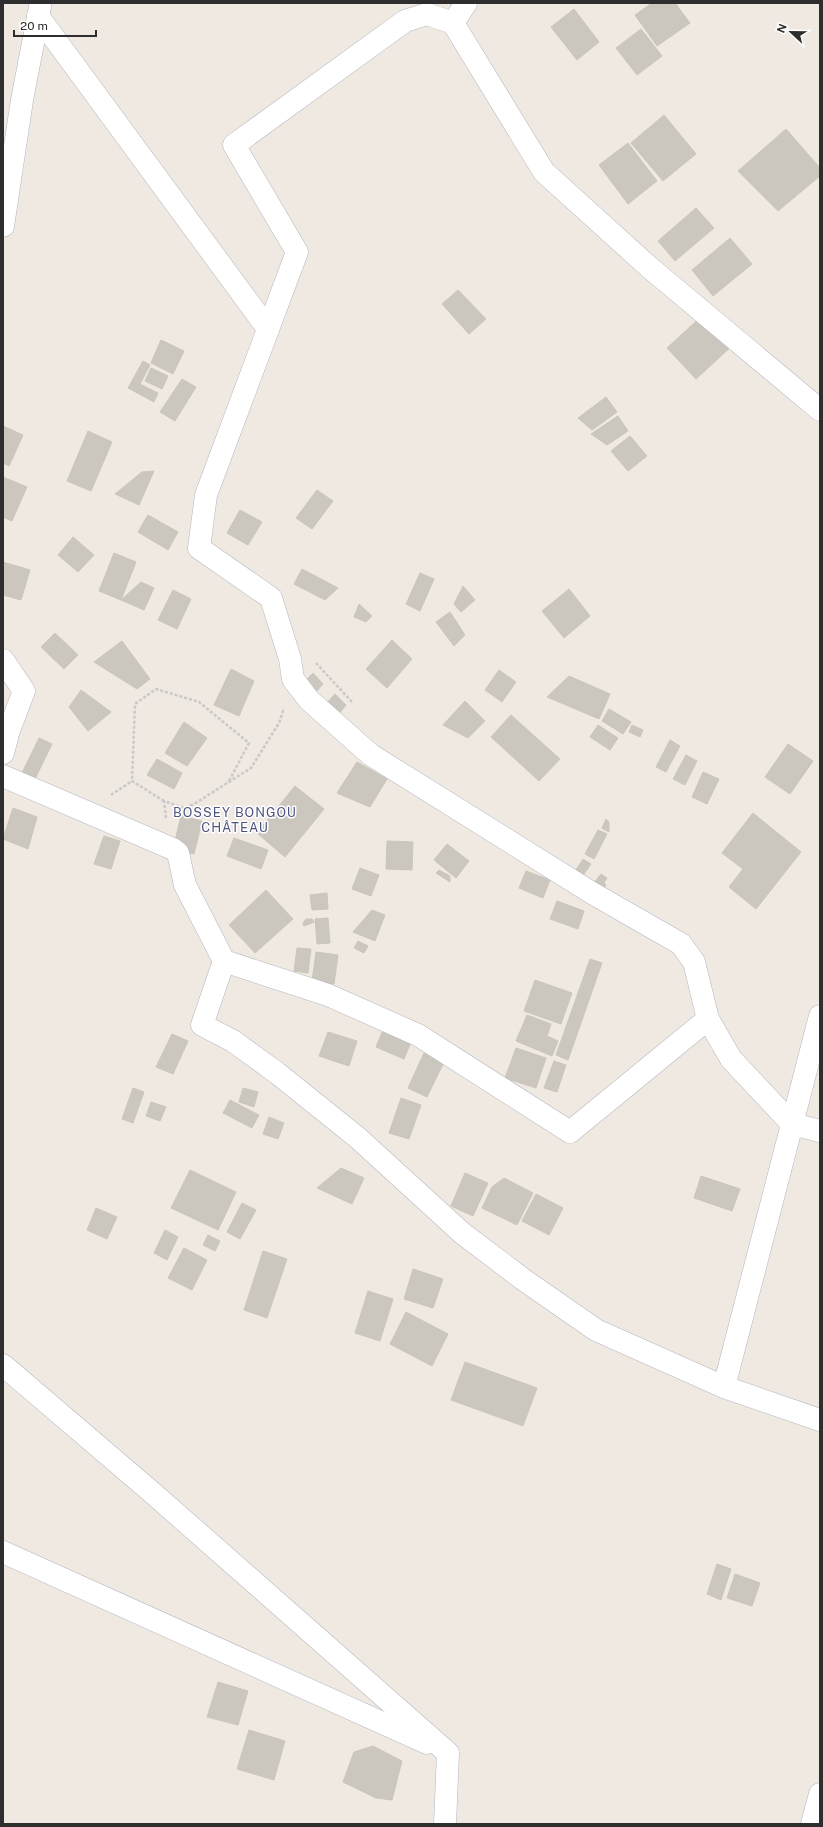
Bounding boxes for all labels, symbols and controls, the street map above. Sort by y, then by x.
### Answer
scale bar [14,12,96,38]
north arrow [771,12,811,52]
text: 20 m [20,19,48,33]
text: N [775,22,789,34]
district label: BOSSEY BONGOU CHÂTEAU [173,805,297,835]

